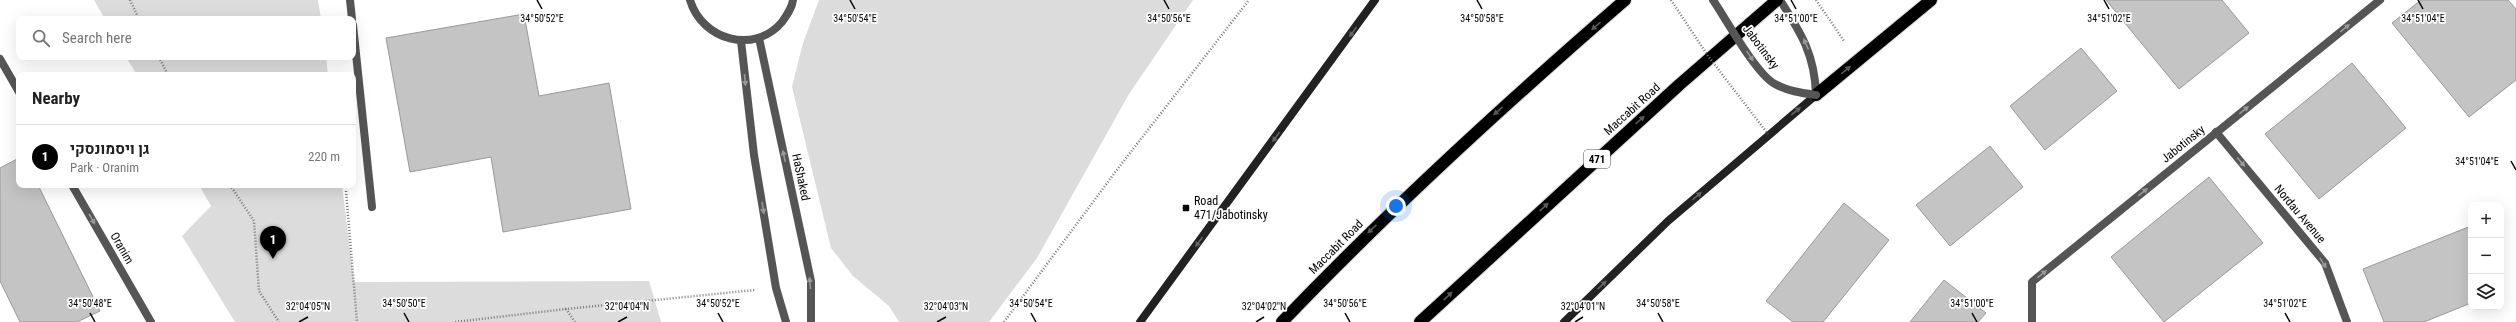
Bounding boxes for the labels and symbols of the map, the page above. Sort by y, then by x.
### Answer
text: 34°50'52"E [520,13,564,24]
text: 34°50'54"E [833,13,877,24]
text: 34°50'56"E [1147,13,1191,24]
text: 34°50'58"E [1460,13,1504,24]
text: 34°51'00"E [1774,13,1818,24]
text: 34°51'02"E [2087,13,2131,24]
text: 34°51'04"E [2401,13,2445,24]
one-way arrow [1590,21,1601,30]
street label: Jabotinsky [1740,22,1782,72]
one-way arrow [2340,24,2351,33]
one-way arrow [1349,26,1357,37]
one-way arrow [1803,38,1809,49]
one-way arrow [1746,50,1754,61]
one-way arrow [1841,66,1852,75]
one-way arrow [741,74,748,86]
street label: Maccabit Road [1601,80,1663,138]
one-way arrow [2238,105,2249,114]
one-way arrow [1492,107,1503,116]
one-way arrow [1791,107,1802,116]
one-way arrow [1635,115,1645,125]
street label: Jabotinsky [2159,122,2207,166]
one-way arrow [1273,132,1281,142]
one-way arrow [781,150,787,162]
road number: 471 [1584,150,1610,168]
street label: HaShaked [789,152,813,202]
text: 34°51'04"E [2455,156,2499,167]
one-way arrow [2236,157,2245,168]
street label: Nordau Avenue [2272,182,2329,246]
one-way arrow [2138,187,2148,196]
one-way arrow [1692,191,1703,200]
place label: Road 471/Jabotinsky [1194,194,1268,222]
your location [1386,196,1406,216]
one-way arrow [760,202,766,214]
marker: Road 471/Jabotinsky [1181,203,1191,213]
one-way arrow [1539,203,1549,212]
one-way arrow [88,213,95,225]
street label: Maccabit Road [1306,217,1366,277]
one-way arrow [1368,224,1377,233]
pin: 1 [260,226,286,259]
street label: Oranim [107,230,137,266]
one-way arrow [1195,236,1203,247]
one-way arrow [2320,257,2327,269]
one-way arrow [2037,270,2048,278]
one-way arrow [807,277,814,289]
one-way arrow [1597,280,1607,290]
one-way arrow [1443,291,1454,300]
text: 34°50'48"E [68,298,112,309]
text: 34°50'50"E [382,298,426,309]
text: 34°50'52"E [696,298,740,309]
text: 34°50'54"E [1009,298,1053,309]
text: 34°50'56"E [1323,298,1367,309]
text: 34°50'58"E [1636,298,1680,309]
text: 34°51'00"E [1950,298,1994,309]
text: 34°51'02"E [2263,298,2307,309]
text: 32°04'05"N [286,301,330,312]
text: 32°04'04"N [605,301,649,312]
text: 32°04'03"N [924,301,968,312]
text: 32°04'02"N [1242,301,1286,312]
text: 32°04'01"N [1561,301,1605,312]

